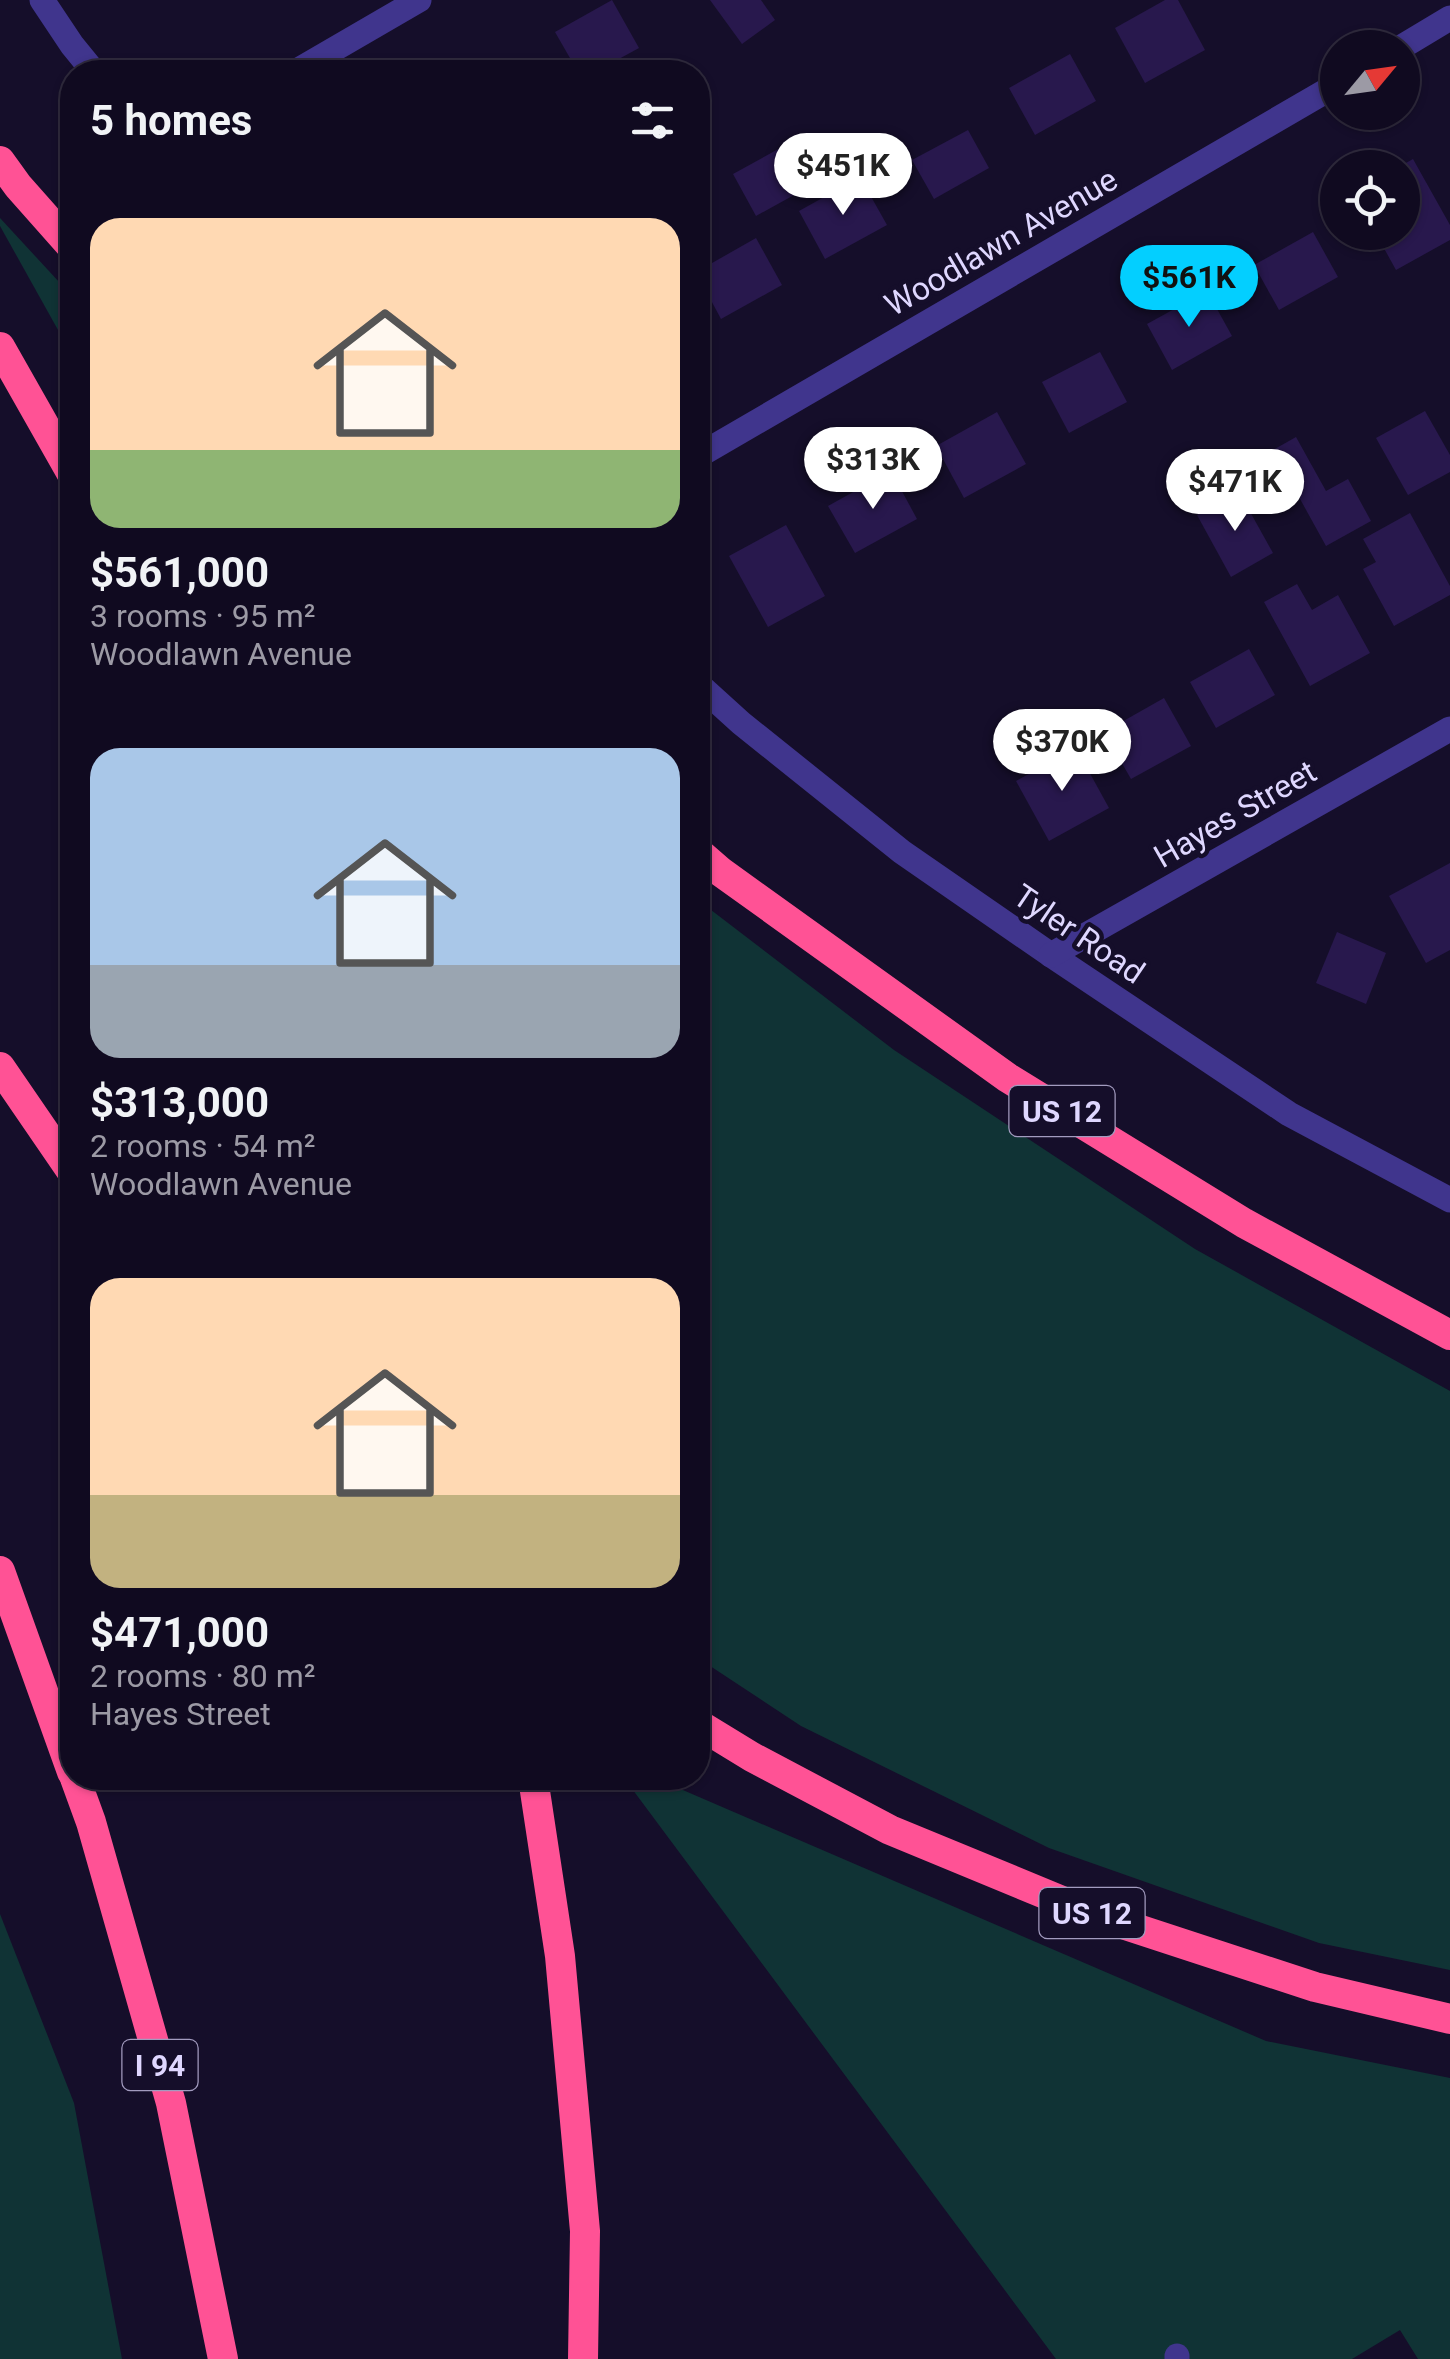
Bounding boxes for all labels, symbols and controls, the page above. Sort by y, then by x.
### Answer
north arrow [1320,30,1420,130]
map controls [1320,30,1420,250]
icon: filters [625,93,680,148]
text: 5 homes [90,96,252,145]
pin: $451K [773,133,913,218]
text: $451K [796,146,890,184]
button: locate [1320,150,1420,250]
street label: Woodlawn Avenue [878,160,1124,324]
pin: $561K [1119,245,1259,330]
text: $561K [1142,258,1236,296]
icon: home [295,283,475,463]
pin: $313K [803,427,943,512]
text: $313K [826,440,920,478]
pin: $471K [1165,449,1305,534]
text: $471K [1188,462,1282,500]
text: $561,000 [90,548,269,597]
text: 3 rooms · 95 m² [90,597,315,635]
text: Woodlawn Avenue [90,635,352,673]
pin: $370K [992,709,1132,794]
text: $370K [1015,722,1109,760]
street label: Hayes Street [1147,752,1323,876]
icon: home [295,813,475,993]
street label: Tyler Road [1006,876,1152,992]
text: $313,000 [90,1078,269,1127]
road number: US 12 [1010,1086,1114,1136]
text: 2 rooms · 54 m² [90,1127,315,1165]
text: Woodlawn Avenue [90,1165,352,1203]
icon: home [295,1343,475,1523]
text: $471,000 [90,1608,269,1657]
text: 2 rooms · 80 m² [90,1657,315,1695]
text: Hayes Street [90,1695,271,1733]
road number: US 12 [1040,1888,1144,1938]
road number: I 94 [122,2040,198,2090]

